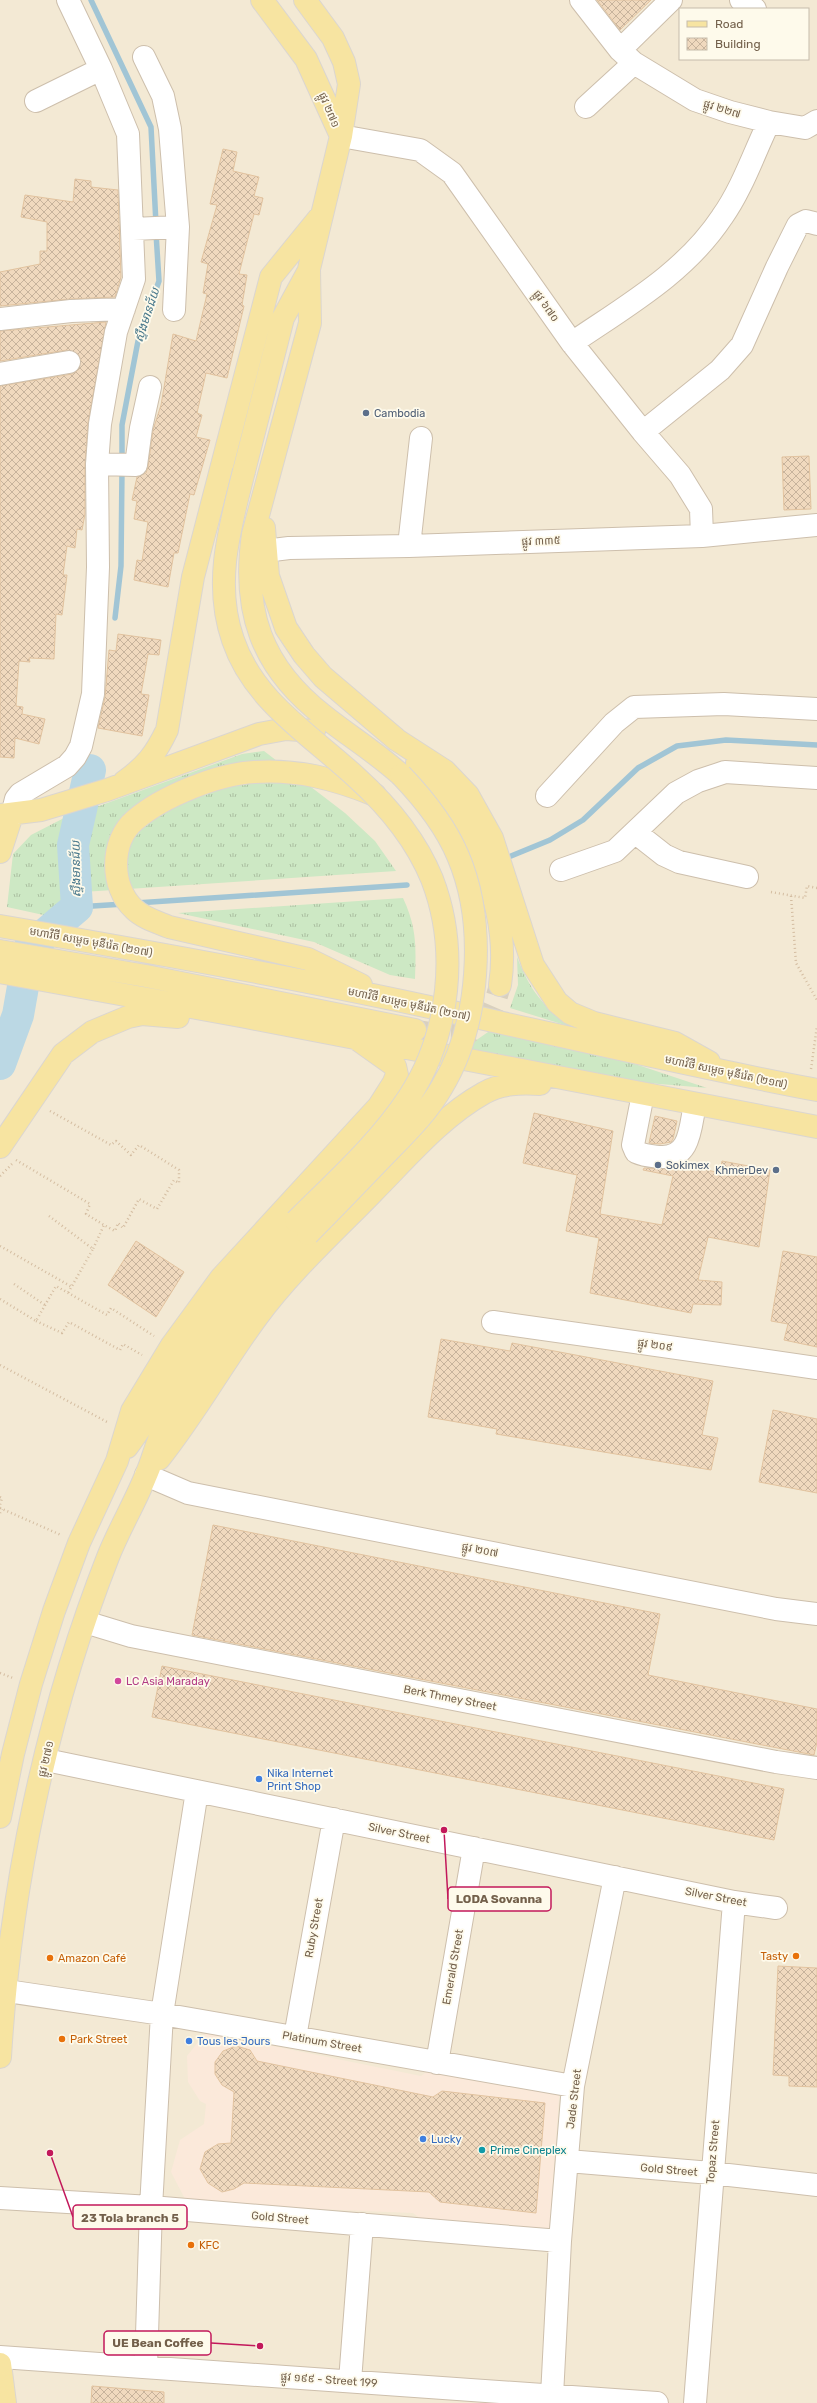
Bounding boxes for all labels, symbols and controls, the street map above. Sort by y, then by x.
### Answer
legend [679,8,809,60]
text: Road [715,17,743,31]
text: Building [715,37,761,51]
street label: ផ្លូវ ២៧១ [313,90,342,131]
street label: ផ្លូវ ២២៧ [701,97,742,124]
water label: ស្ទឹងមានជ័យ [131,284,163,344]
street label: ផ្លូវ ៦៧០ [528,288,562,326]
place label: Cambodia [374,407,425,420]
marker: Cambodia [361,408,371,418]
street label: ផ្លូវ ៣៣៥ [521,534,561,551]
water label: ស្ទឹងមានជ័យ [68,839,84,897]
street label: មហាវិថី សម្តេច មុនីរ៉េត (២១៧) [28,923,154,960]
street label: មហាវិថី សម្តេច មុនីរ៉េត (២១៧) [347,983,472,1024]
street label: មហាវិថី សម្តេច មុនីរ៉េត (២១៧) [664,1051,789,1092]
place label: Sokimex [666,1159,709,1172]
marker: Sokimex [653,1160,663,1170]
place label: KhmerDev [715,1164,768,1177]
marker: KhmerDev [771,1165,781,1175]
street label: ផ្លូវ ២០៩ [636,1336,673,1357]
street label: ផ្លូវ ២០៧ [460,1540,499,1563]
place label: LC Asia Maraday [126,1675,210,1688]
marker: LC Asia Maraday [113,1676,123,1686]
street label: Berk Thmey Street [402,1683,498,1714]
street label: ផ្លូវ ២៧១ [35,1739,60,1779]
place label: Nika Internet Print Shop [267,1767,334,1793]
marker: Nika Internet Print Shop [254,1774,264,1784]
street label: Silver Street [367,1820,432,1846]
street label: Silver Street [684,1885,749,1909]
callout: LODA Sovanna [448,1887,551,1911]
text: LODA Sovanna [456,1892,542,1906]
street label: Ruby Street [302,1896,326,1959]
street label: Emerald Street [440,1928,466,2006]
place label: Tasty [761,1950,788,1963]
marker: Tasty [791,1951,801,1961]
place label: Amazon Café [58,1952,126,1965]
marker: Amazon Café [45,1953,55,1963]
street label: Platinum Street [281,2029,363,2055]
place label: Park Street [70,2033,128,2046]
marker: Park Street [57,2034,67,2044]
place label: Tous les Jours [197,2035,271,2048]
marker: Tous les Jours [184,2036,194,2046]
street label: Jade Street [564,2068,584,2130]
street label: Topaz Street [704,2119,722,2185]
place label: Lucky [431,2133,461,2146]
marker: Lucky [418,2134,428,2144]
place label: Prime Cineplex [490,2144,567,2157]
marker: Prime Cineplex [477,2145,487,2155]
street label: Gold Street [640,2161,699,2179]
callout: 23 Tola branch 5 [73,2205,187,2229]
street label: Gold Street [251,2209,310,2227]
text: 23 Tola branch 5 [81,2211,179,2225]
place label: KFC [199,2239,219,2252]
marker: KFC [186,2240,196,2250]
callout: UE Bean Coffee [104,2331,211,2355]
text: UE Bean Coffee [112,2336,204,2350]
street label: ផ្លូវ ១៩៩ - Street 199 [280,2370,378,2393]

